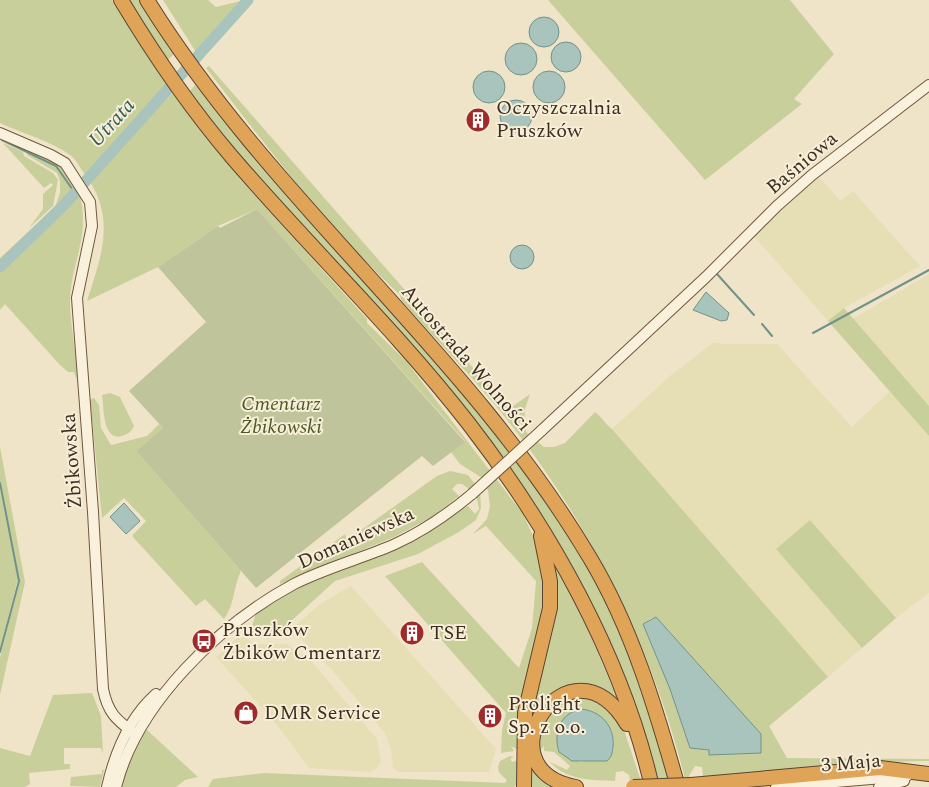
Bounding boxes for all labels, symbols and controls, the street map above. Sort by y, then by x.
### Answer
water label: Utrata [81,91,143,155]
place label: Oczyszczalnia Pruszków [496,93,621,146]
building icon: Oczyszczalnia Pruszków [465,107,491,133]
street label: Baśniowa [760,124,844,202]
street label: Autostrada Wolności [394,278,538,438]
park label: Cmentarz Żbikowski [240,389,322,442]
street label: Żbikowska [54,412,90,510]
street label: Domaniewska [293,499,419,577]
place label: Pruszków Żbików Cmentarz [222,615,381,668]
place label: TSE [430,618,467,648]
building icon: TSE [399,620,425,646]
bus stop icon: Pruszków Żbików Cmentarz [191,628,217,654]
place label: Prolight Sp. z o.o. [508,689,585,742]
place label: DMR Service [264,698,381,728]
shop icon: DMR Service [233,700,259,726]
building icon: Prolight Sp. z o.o. [477,703,503,729]
street label: 3 Maja [820,745,882,781]

